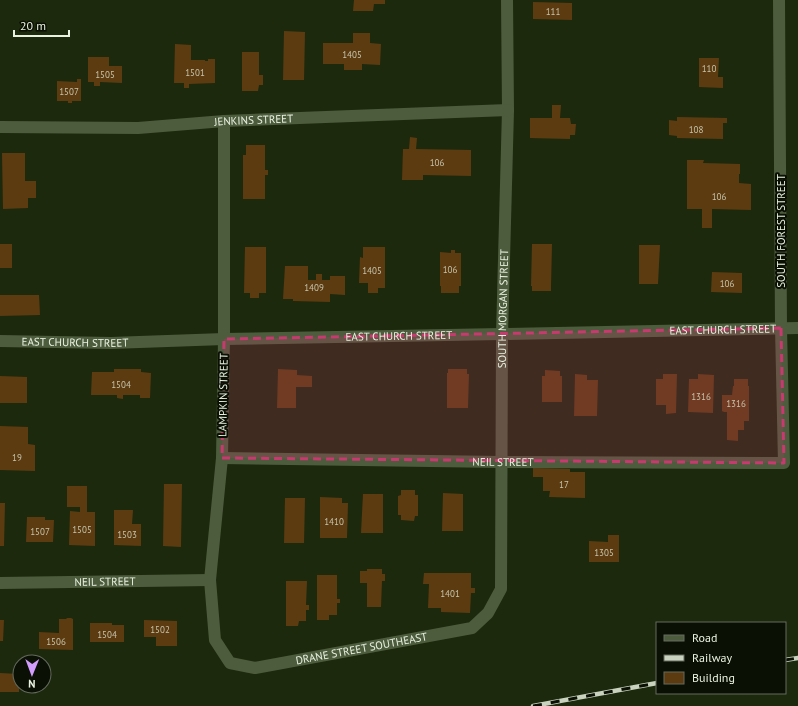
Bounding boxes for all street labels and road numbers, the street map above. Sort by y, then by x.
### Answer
street label: JENKINS STREET [213,111,293,129]
street label: SOUTH FOREST STREET [774,174,788,288]
street label: SOUTH MORGAN STREET [495,249,511,368]
street label: EAST CHURCH STREET [669,321,776,338]
street label: EAST CHURCH STREET [345,328,452,344]
street label: EAST CHURCH STREET [21,334,129,350]
street label: LAMPKIN STREET [215,353,231,437]
street label: NEIL STREET [472,455,534,469]
street label: NEIL STREET [74,574,136,589]
street label: DRANE STREET SOUTHEAST [295,629,428,667]

